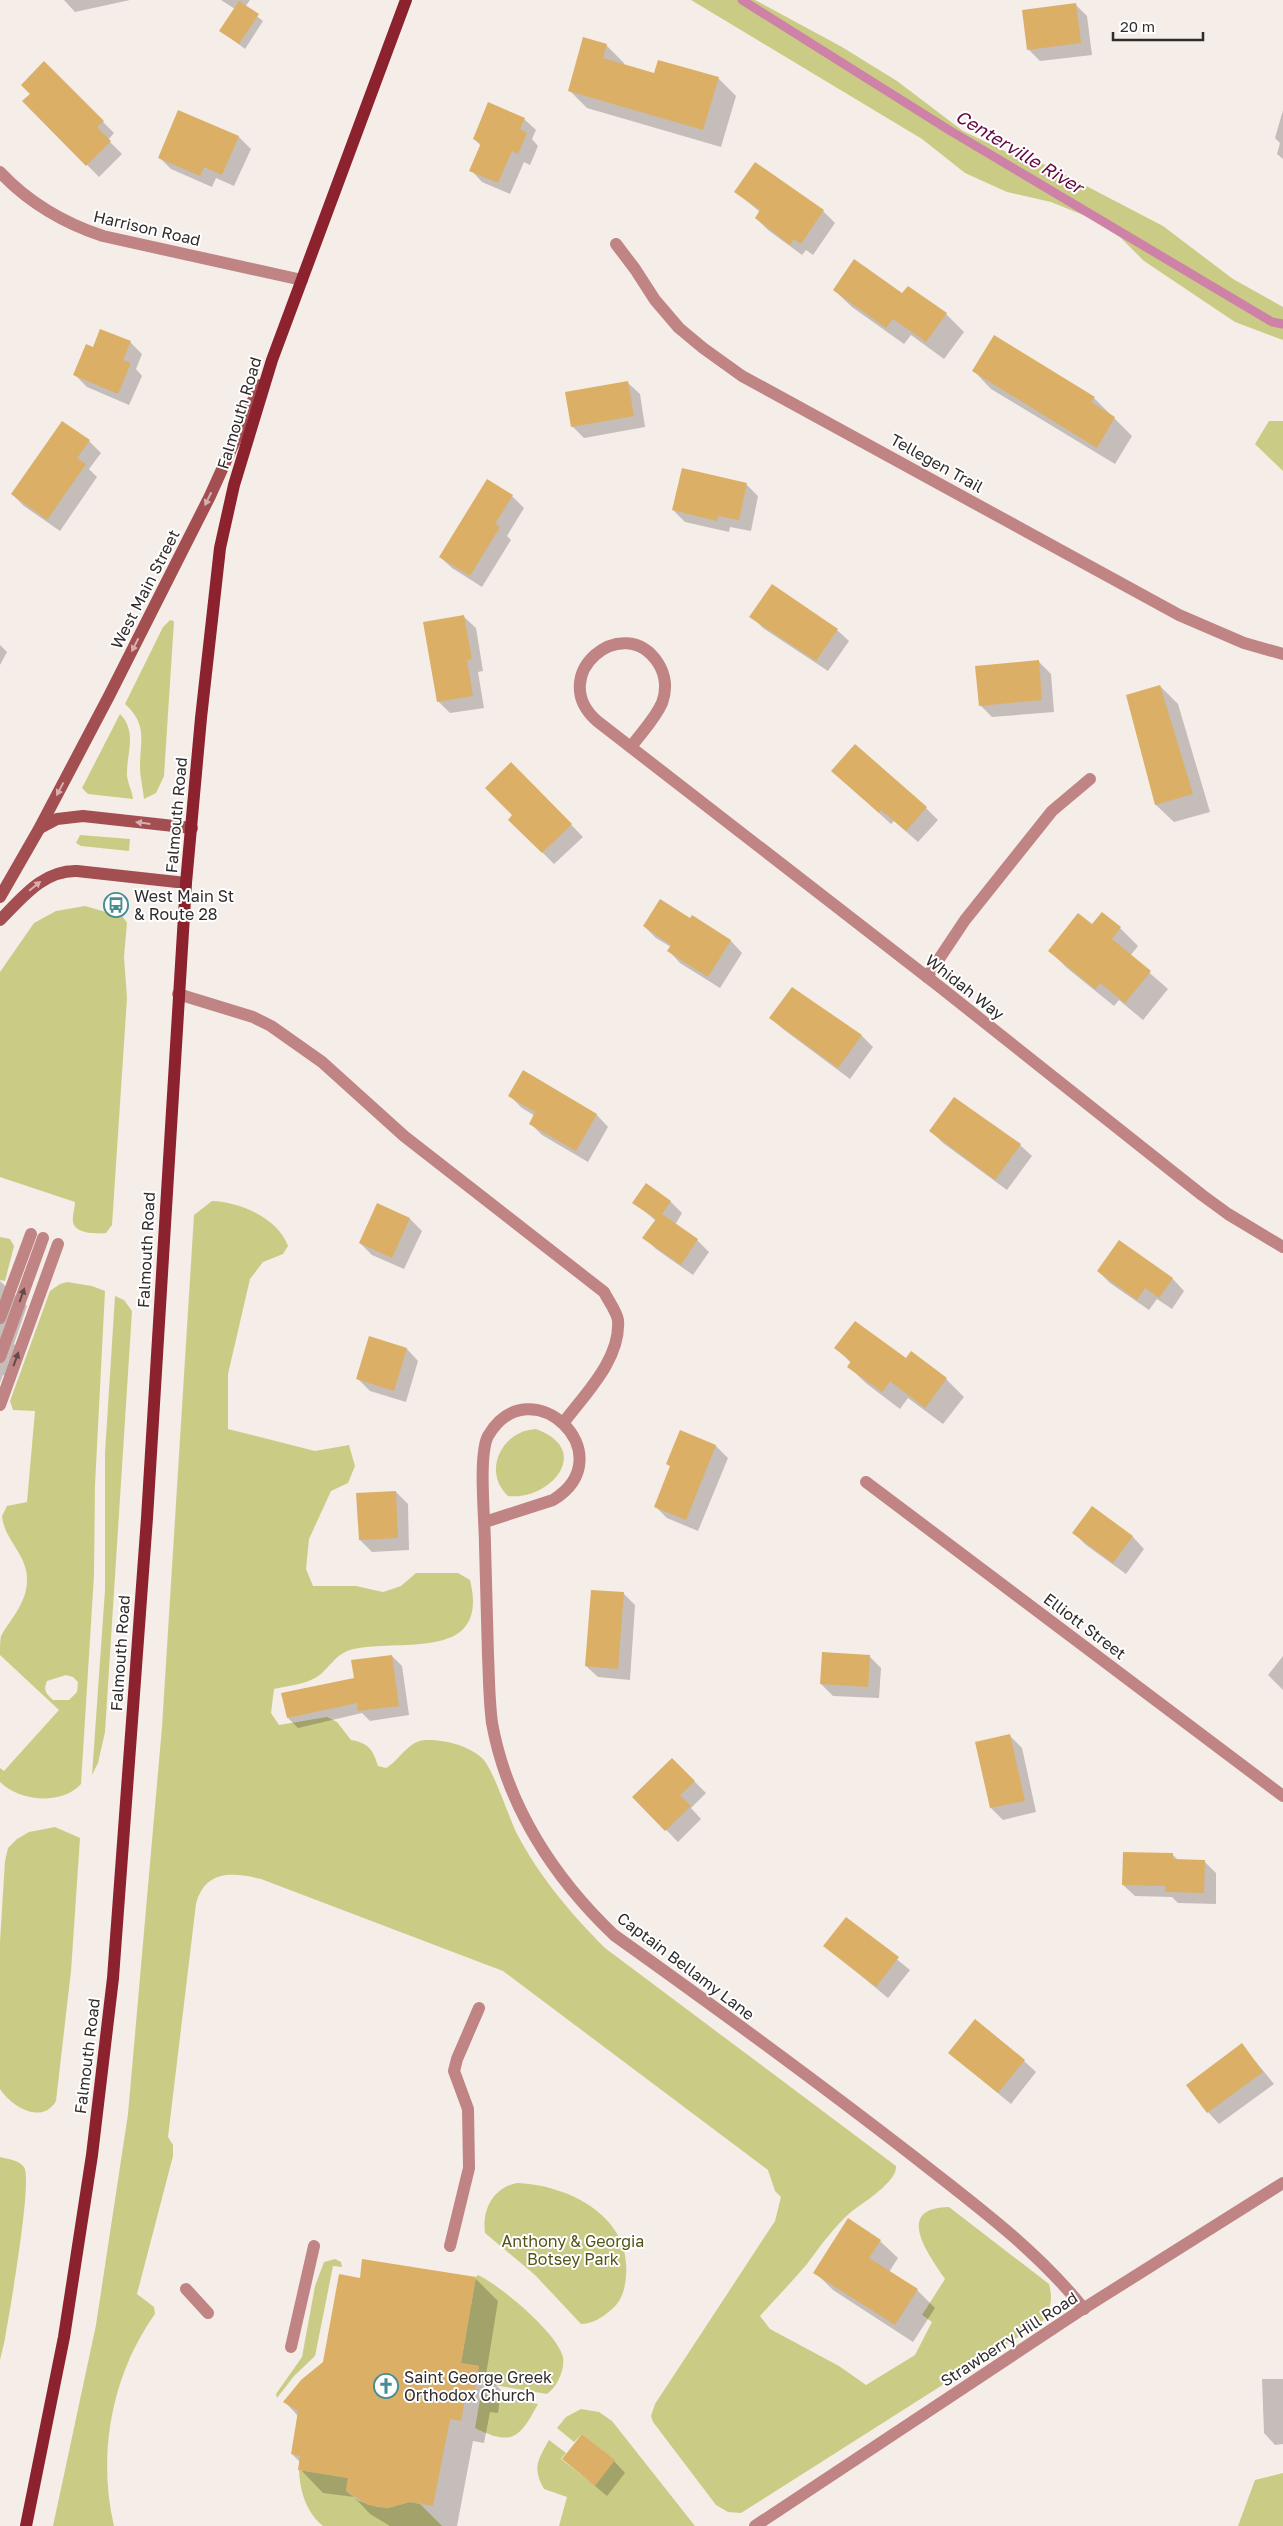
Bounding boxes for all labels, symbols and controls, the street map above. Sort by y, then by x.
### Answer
scale bar [1113,10,1203,42]
text: 20 m [1120,17,1155,35]
water label: Centerville River [952,105,1090,199]
street label: Harrison Road [92,206,202,250]
street label: Falmouth Road [212,354,266,472]
street label: Tellegen Trail [887,429,987,497]
one-way arrow [204,492,212,506]
street label: West Main Street [106,526,184,652]
one-way arrow [131,637,139,652]
street label: Falmouth Road [161,756,191,874]
one-way arrow [56,782,64,796]
one-way arrow [135,819,151,827]
one-way arrow [28,880,41,891]
place label: West Main St & Route 28 [134,886,234,924]
bus stop icon: West Main St & Route 28 [103,892,129,918]
street label: Whidah Way [922,950,1008,1024]
street label: Falmouth Road [133,1191,159,1309]
one-way arrow [19,1287,26,1302]
one-way arrow [12,1351,20,1366]
street label: Elliott Street [1040,1589,1130,1663]
street label: Falmouth Road [106,1594,134,1712]
street label: Captain Bellamy Lane [613,1908,759,2024]
street label: Falmouth Road [70,1997,104,2115]
park label: Anthony & Georgia Botsey Park [502,2231,644,2269]
street label: Strawberry Hill Road [937,2287,1081,2391]
place label: Saint George Greek Orthodox Church [404,2367,552,2405]
church icon: Saint George Greek Orthodox Church [373,2373,399,2399]

